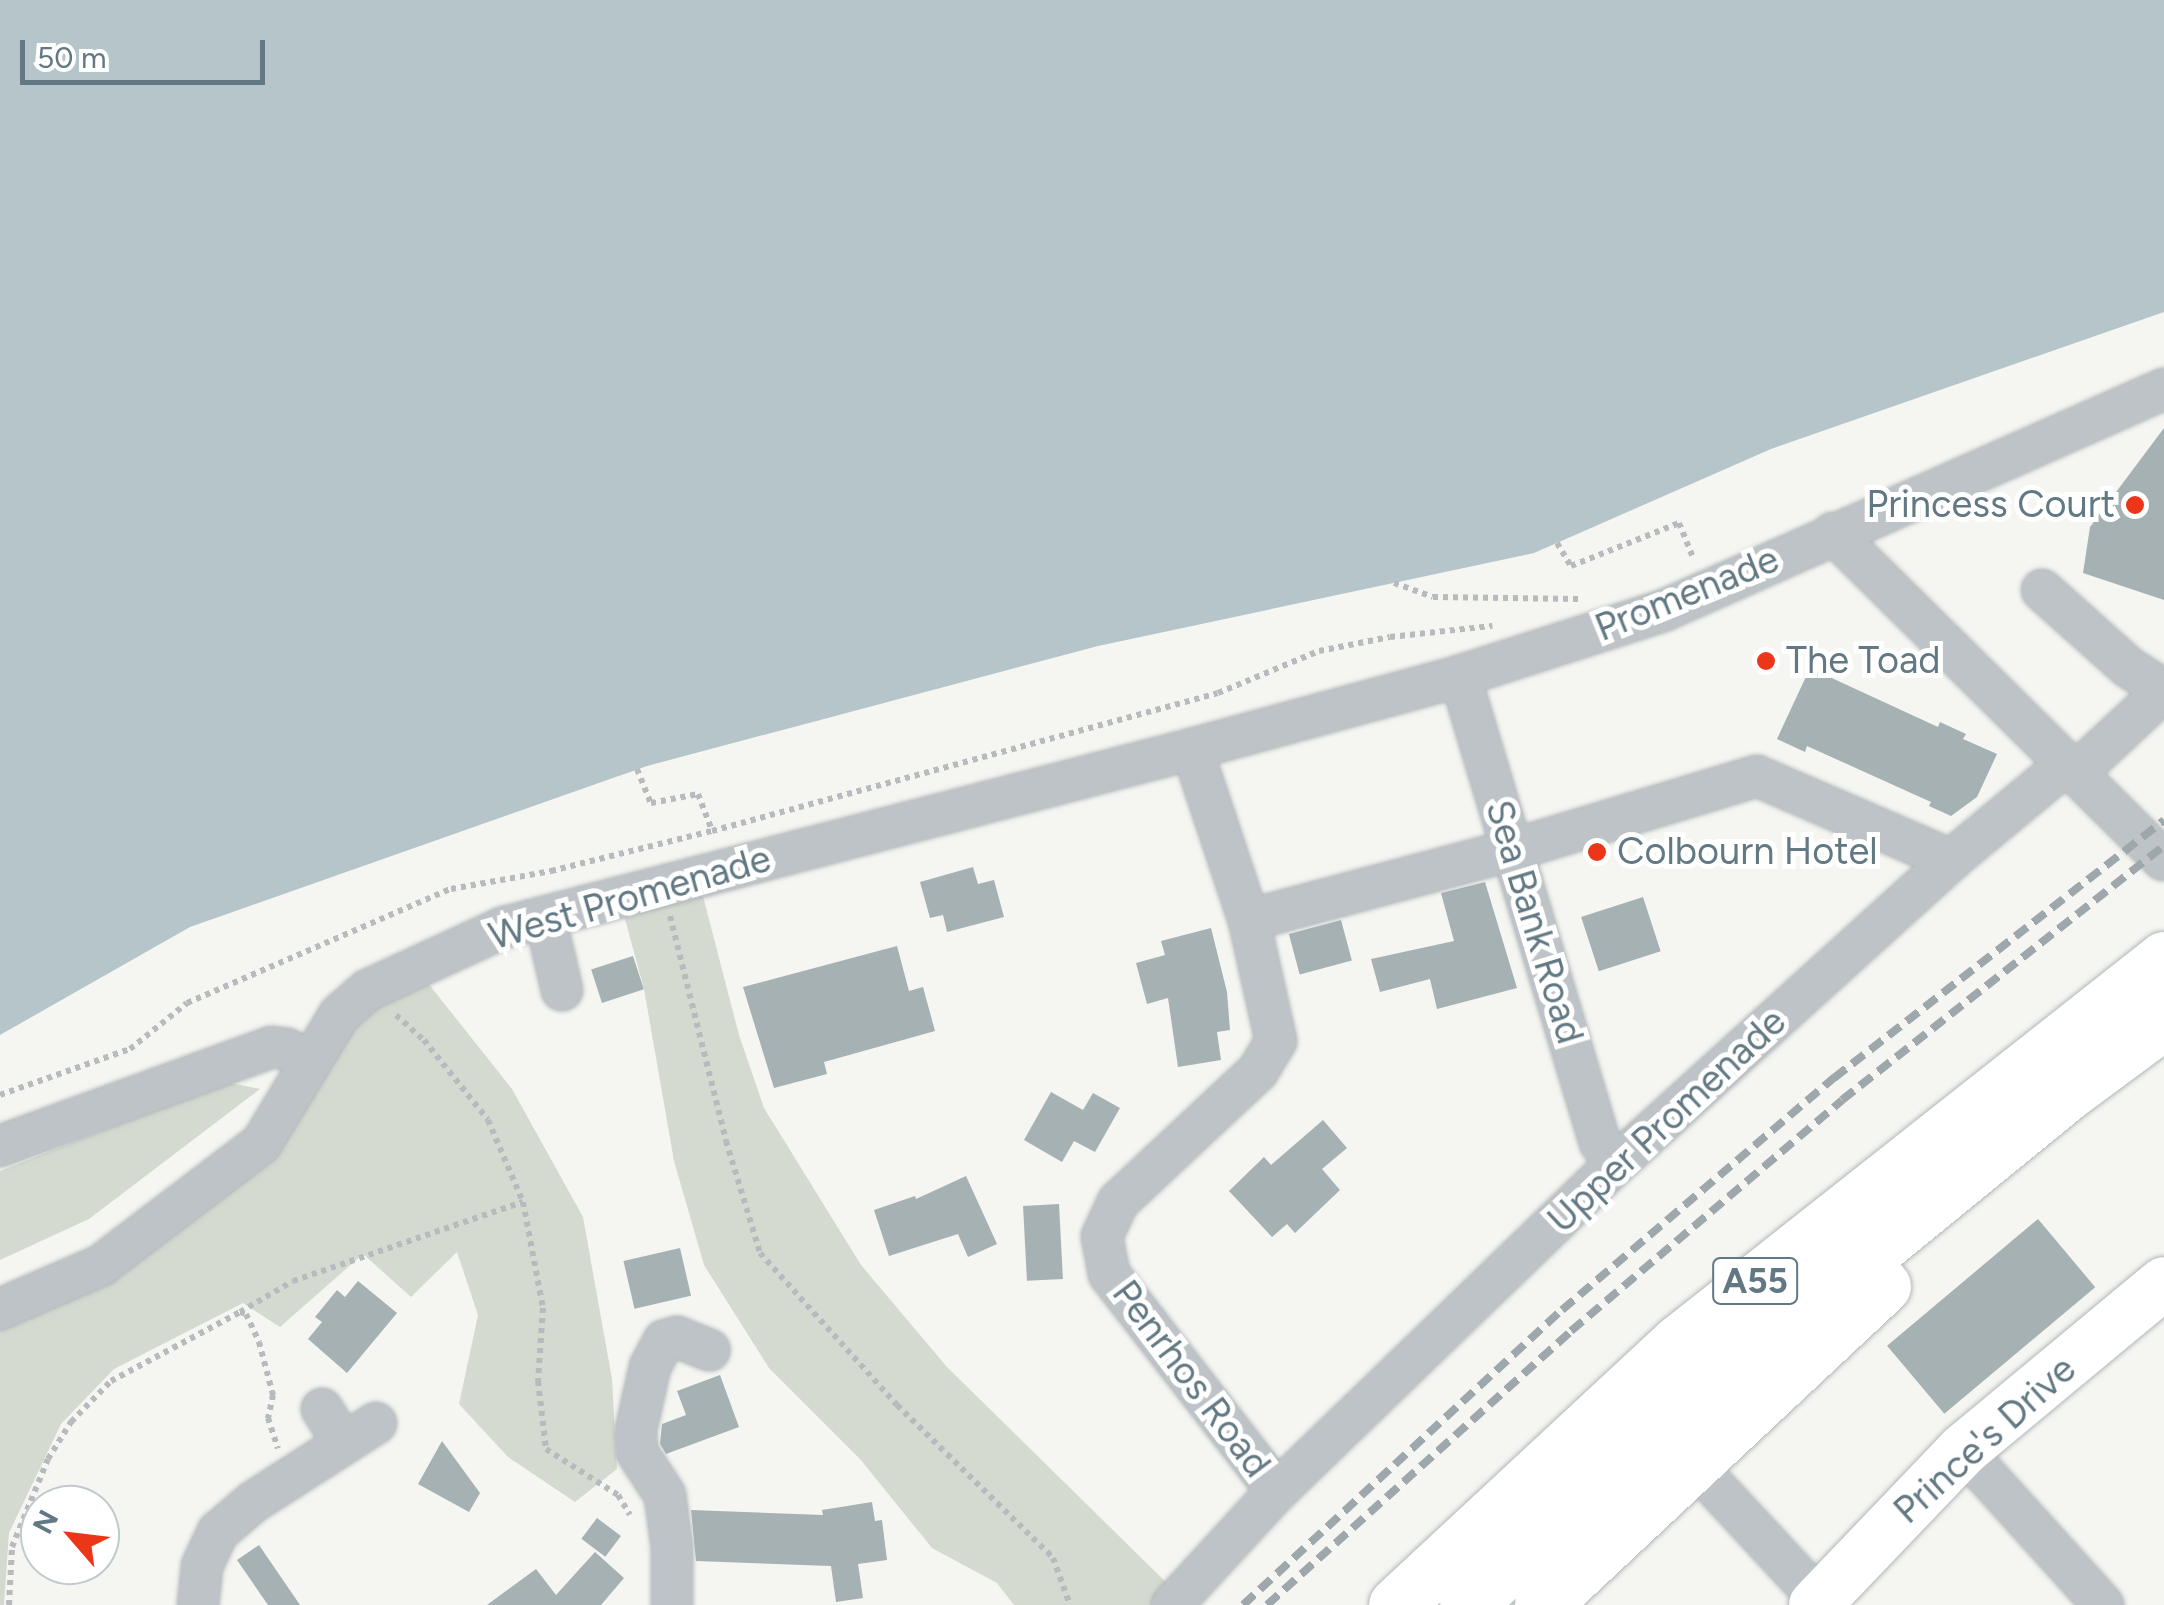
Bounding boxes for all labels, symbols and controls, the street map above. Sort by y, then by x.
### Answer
scale bar [25,20,270,82]
text: 50 m [37,39,106,76]
place label: Princess Court [1866,482,2115,528]
marker: Princess Court [2124,494,2146,516]
street label: Promenade [1589,537,1785,651]
place label: The Toad [1786,638,1941,684]
marker: The Toad [1755,650,1777,672]
street label: Sea Bank Road [1475,795,1593,1049]
place label: Colbourn Hotel [1617,829,1878,875]
street label: West Promenade [484,836,776,960]
marker: Colbourn Hotel [1586,841,1608,863]
street label: Upper Promenade [1539,999,1795,1243]
road number: A55 [1710,1251,1800,1311]
street label: Penrhos Road [1102,1272,1280,1486]
street label: Prince's Drive [1885,1347,2085,1533]
north arrow [20,1485,120,1585]
text: N [25,1504,65,1539]

